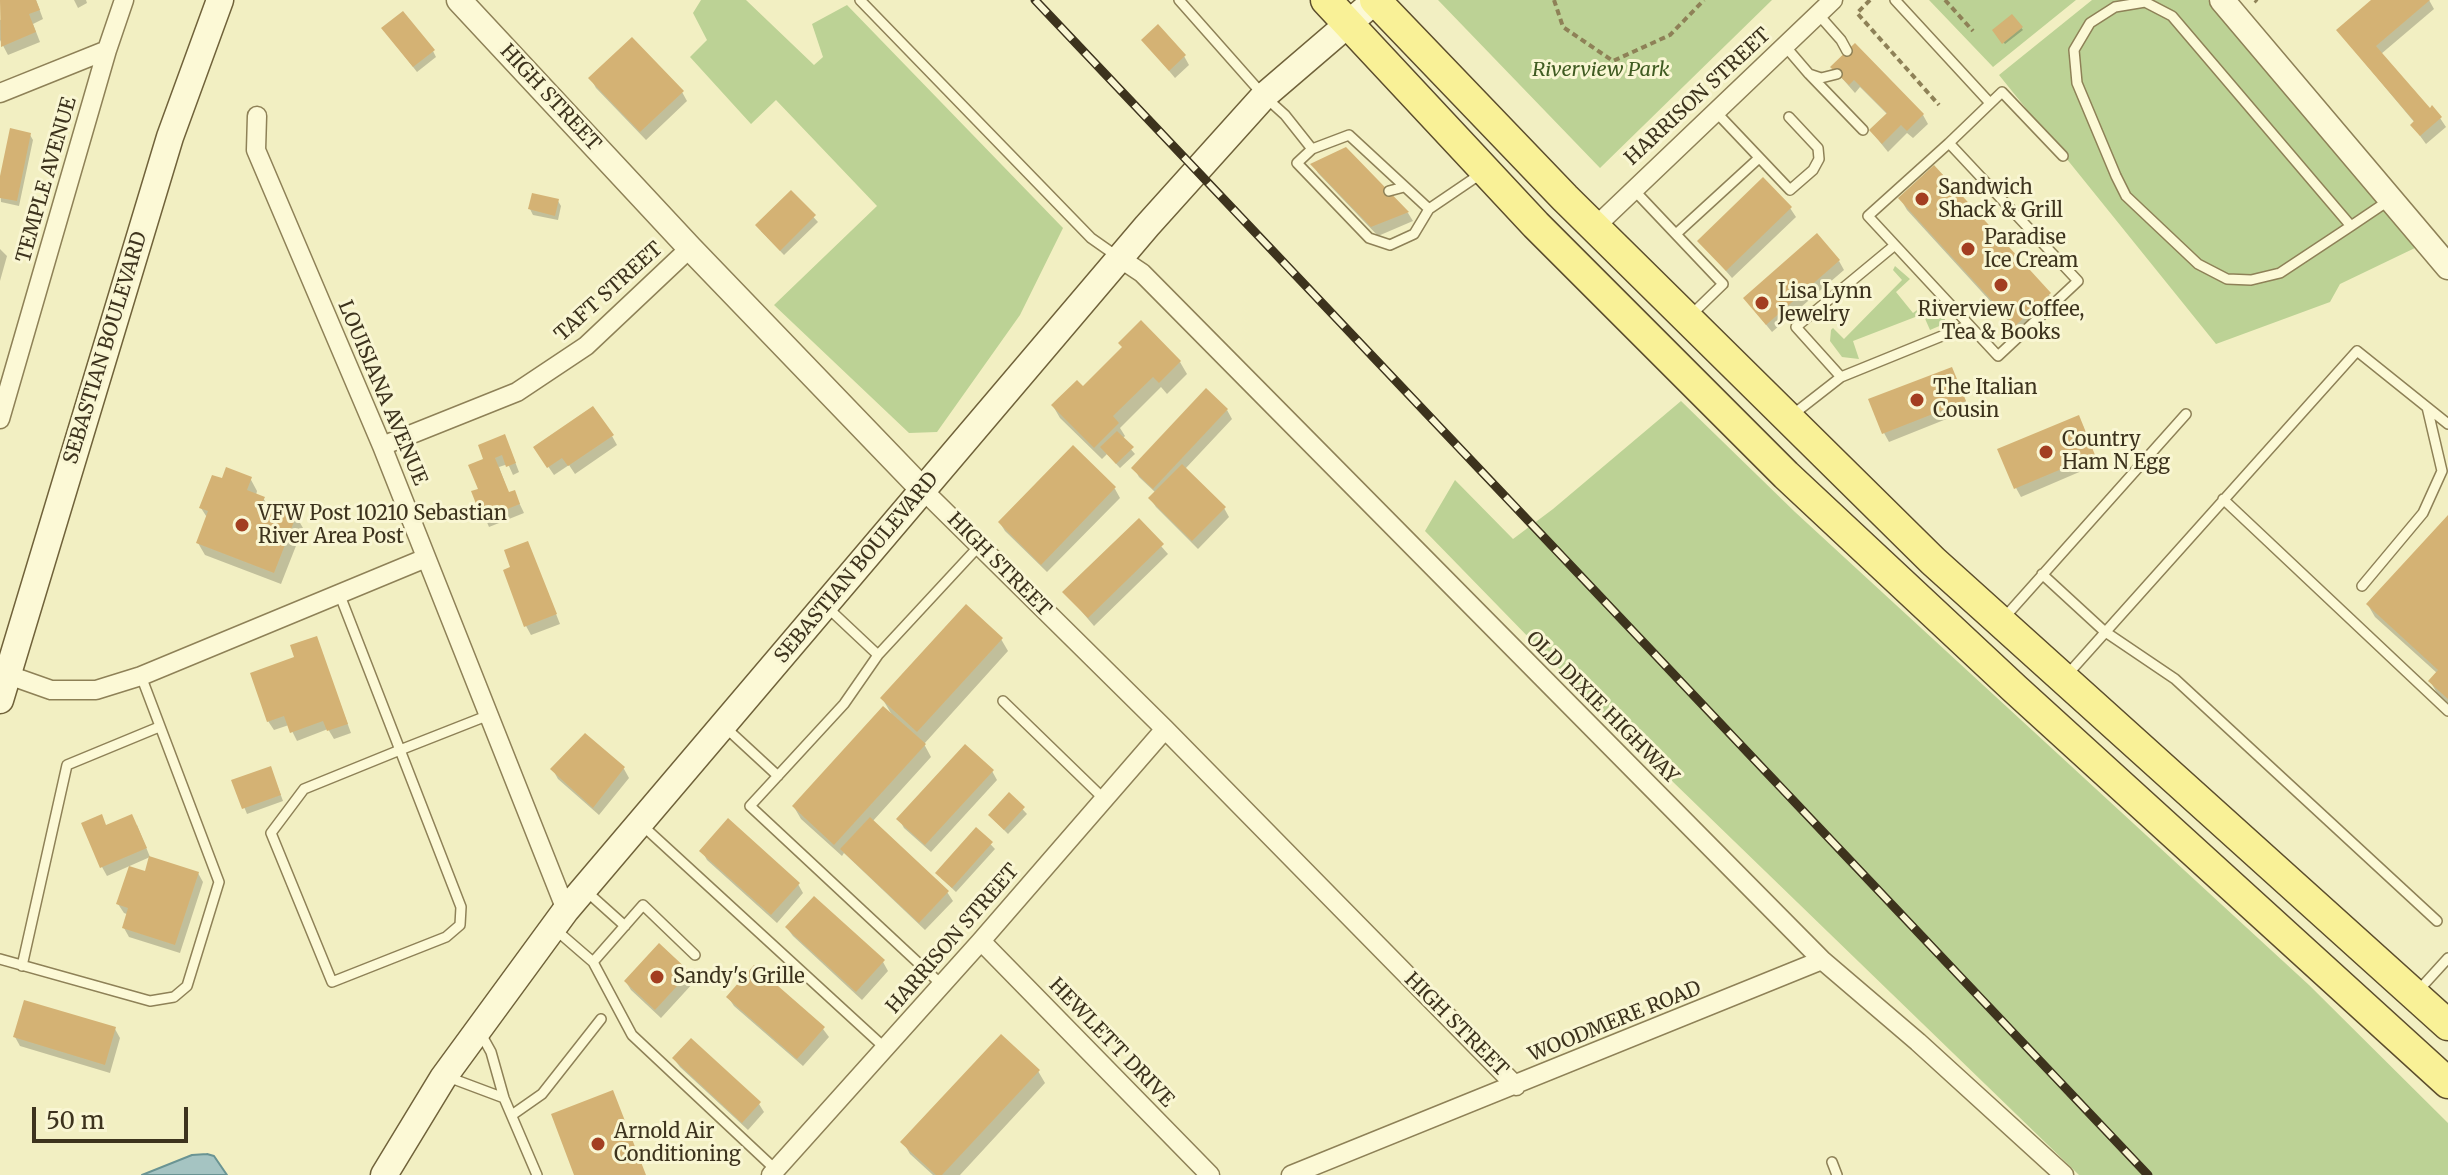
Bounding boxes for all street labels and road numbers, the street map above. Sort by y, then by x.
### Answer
street label: HARRISON STREET [1620,23,1776,171]
street label: HIGH STREET [494,40,606,156]
street label: TEMPLE AVENUE [12,95,82,265]
street label: SEBASTIAN BOULEVARD [59,229,153,467]
street label: TAFT STREET [550,237,668,347]
street label: LOUISIANA AVENUE [332,297,432,489]
street label: SEBASTIAN BOULEVARD [770,468,944,668]
street label: HIGH STREET [942,508,1056,622]
street label: OLD DIXIE HIGHWAY [1521,627,1683,789]
street label: HARRISON STREET [882,859,1024,1019]
street label: HIGH STREET [1399,968,1513,1082]
street label: HEWLETT DRIVE [1043,974,1179,1112]
street label: WOODMERE ROAD [1525,976,1705,1068]

